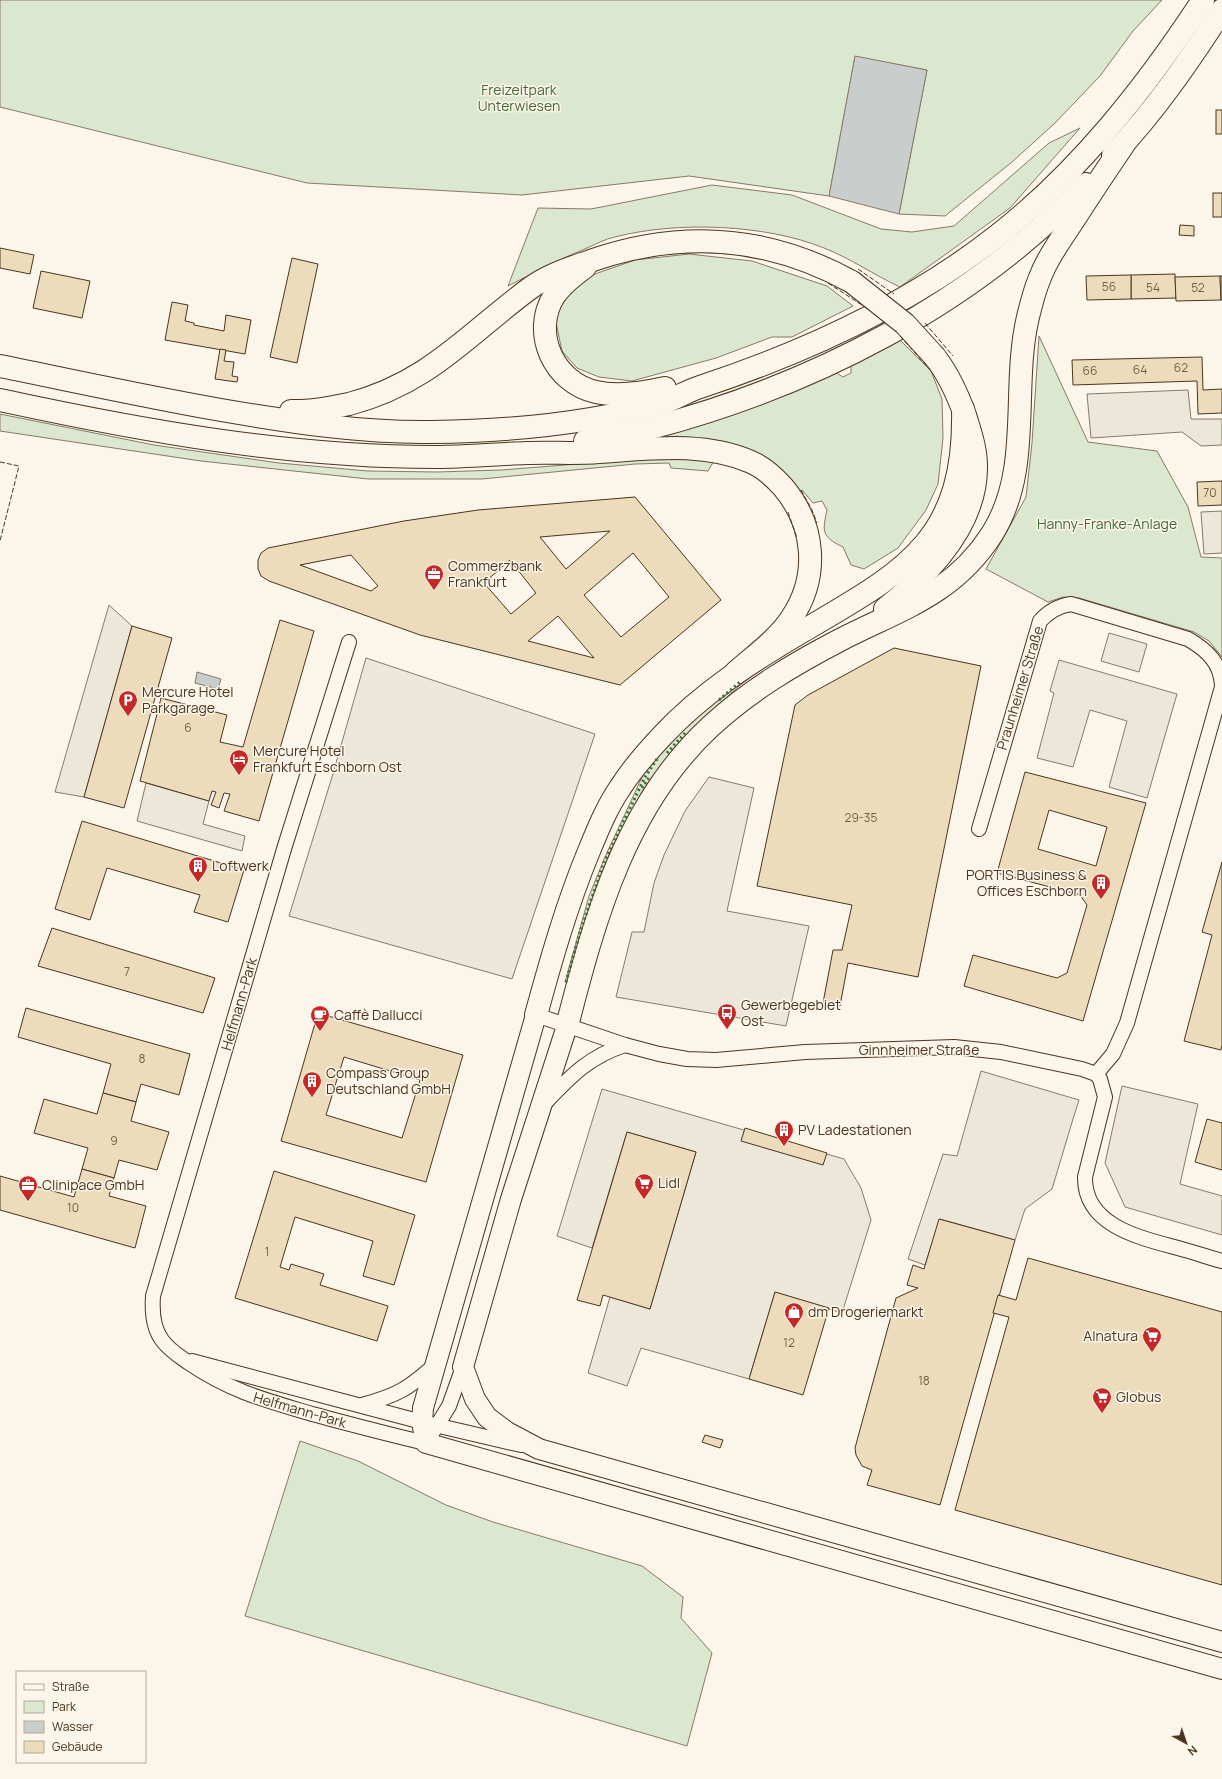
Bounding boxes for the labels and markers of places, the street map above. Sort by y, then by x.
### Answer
place label: Commerzbank Frankfurt [448,556,543,591]
office icon: Commerzbank Frankfurt [423,563,445,591]
place label: Mercure Hotel Parkgarage [142,682,233,717]
parking icon: Mercure Hotel Parkgarage [117,689,139,717]
place label: Mercure Hotel Frankfurt Eschborn Ost [253,741,402,776]
hotel icon: Mercure Hotel Frankfurt Eschborn Ost [228,748,250,776]
building icon: Loftwerk [187,855,209,883]
place label: Loftwerk [212,856,270,875]
place label: PORTIS Business & Offices Eschborn [966,865,1087,900]
building icon: PORTIS Business & Offices Eschborn [1090,872,1112,900]
place label: Gewerbegebiet Ost [741,995,841,1030]
bus stop icon: Gewerbegebiet Ost [716,1002,738,1030]
cafe icon: Caffè Dallucci [309,1004,331,1032]
place label: Caffè Dallucci [334,1005,422,1024]
place label: Compass Group Deutschland GmbH [326,1063,451,1098]
building icon: Compass Group Deutschland GmbH [301,1070,323,1098]
building icon: PV Ladestationen [773,1119,795,1147]
place label: PV Ladestationen [798,1120,912,1139]
supermarket icon: Lidl [633,1172,655,1200]
place label: Lidl [658,1173,680,1192]
office icon: Clinipace GmbH [17,1174,39,1202]
place label: Clinipace GmbH [42,1175,144,1194]
shop icon: dm Drogeriemarkt [783,1301,805,1329]
place label: dm Drogeriemarkt [808,1302,924,1321]
supermarket icon: Alnatura [1141,1325,1163,1353]
place label: Alnatura [1083,1326,1138,1345]
supermarket icon: Globus [1091,1386,1113,1414]
place label: Globus [1116,1387,1161,1406]

